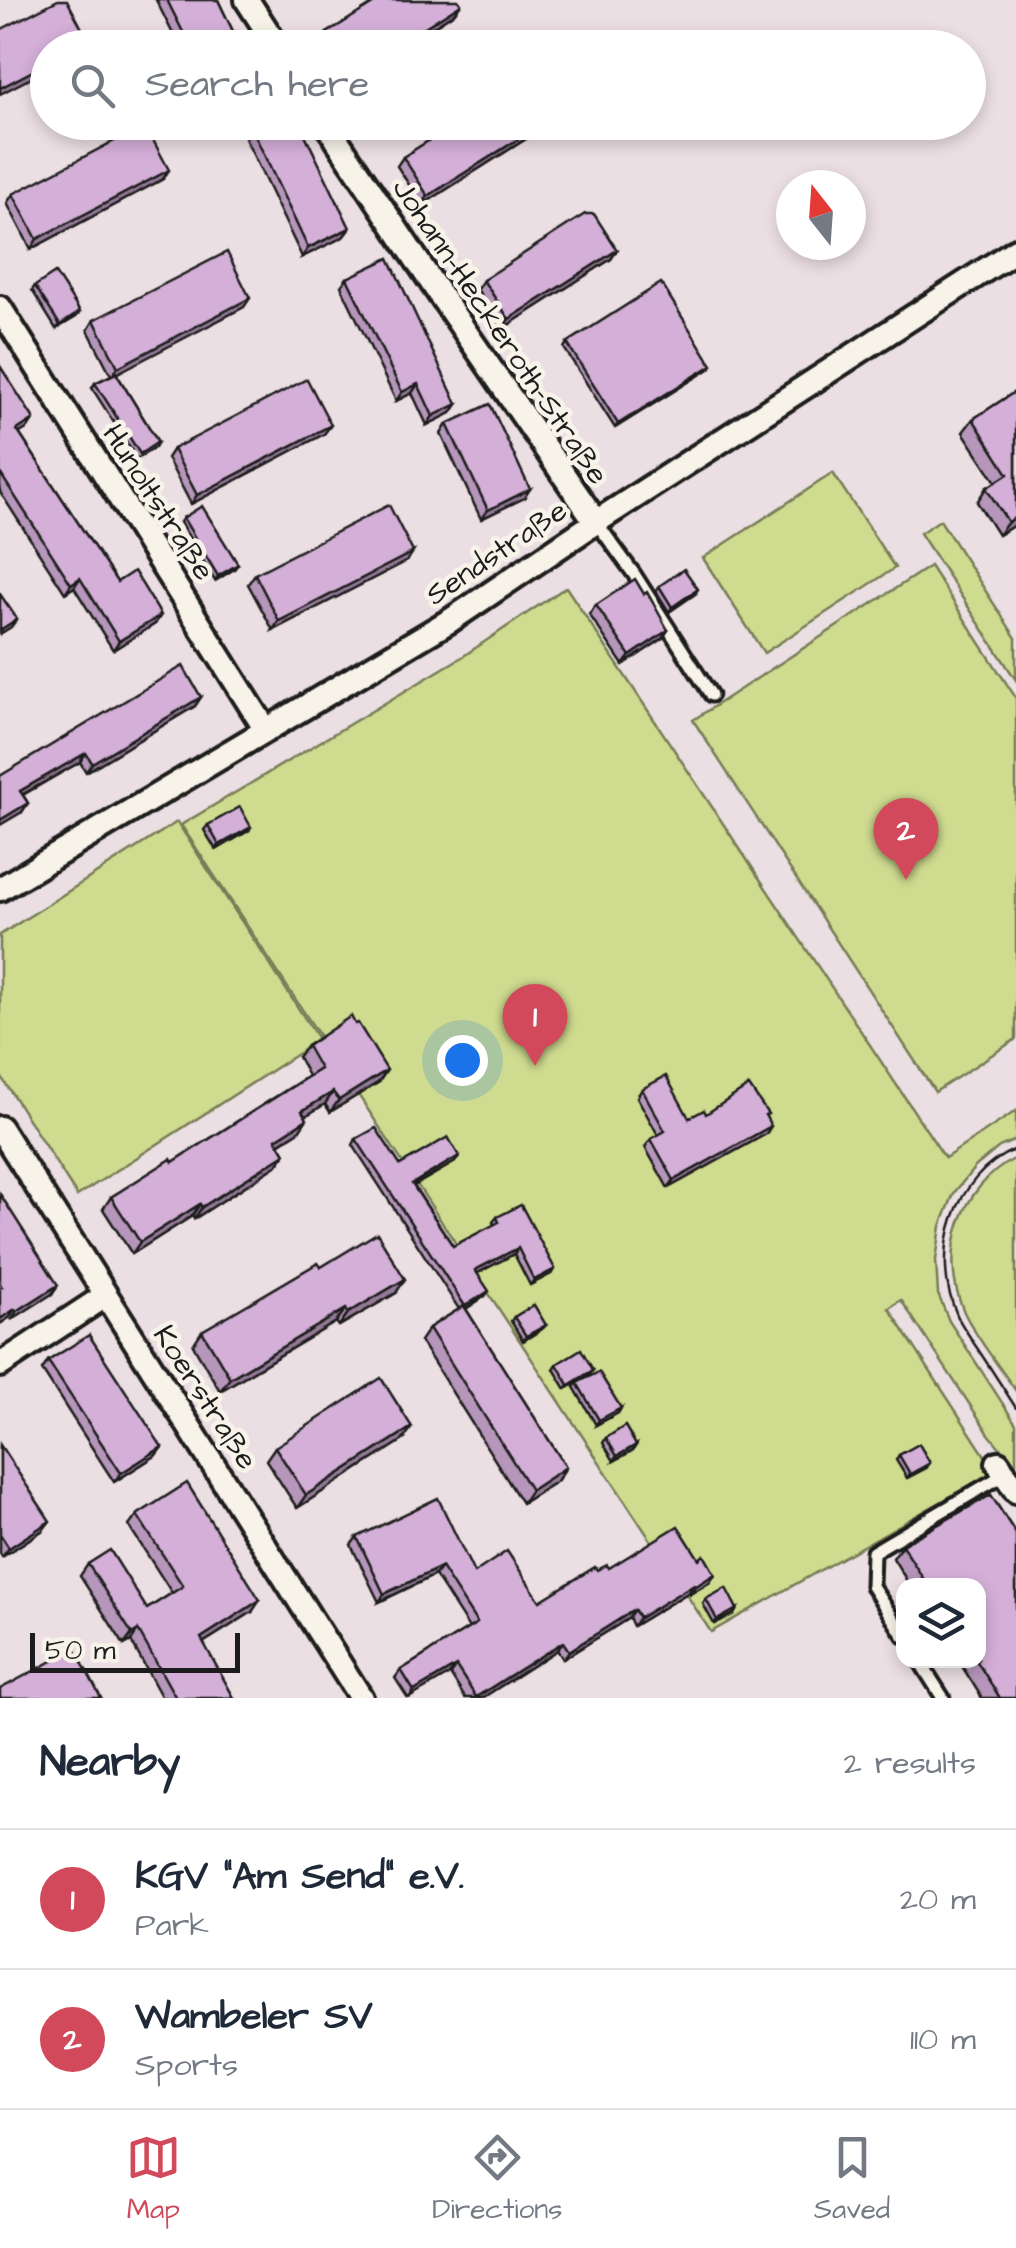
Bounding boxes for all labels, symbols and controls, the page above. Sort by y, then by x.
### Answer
search box [30,30,986,140]
icon: search [65,58,120,113]
text: Search here [145,59,369,111]
street label: Johann-Heckeroth-Straße [382,170,618,493]
north arrow [776,170,866,260]
street label: Hunoltstraße [92,416,224,589]
street label: Sendstraße [417,490,576,616]
pin: 2 [874,798,938,880]
pin: 1 [502,984,568,1066]
your location [437,1035,488,1086]
street label: Koerstraße [143,1317,268,1478]
map controls [896,1578,986,1668]
button: layers [896,1578,986,1668]
scale bar [30,1628,240,1672]
text: 50 m [45,1631,116,1670]
text: Nearby [40,1734,180,1792]
text: 2 results [844,1741,976,1786]
text: KGV "Am Send" e.V. [135,1851,464,1903]
text: 1 [70,1877,75,1922]
text: 20 m [900,1877,976,1922]
text: Park [135,1903,209,1948]
text: Wambeler SV [135,1991,373,2043]
text: 2 [63,2017,82,2062]
text: 110 m [910,2017,976,2062]
text: Sports [135,2043,238,2088]
tab: Map [126,2130,181,2229]
tab: Directions [432,2130,562,2229]
tab: Saved [814,2130,890,2229]

